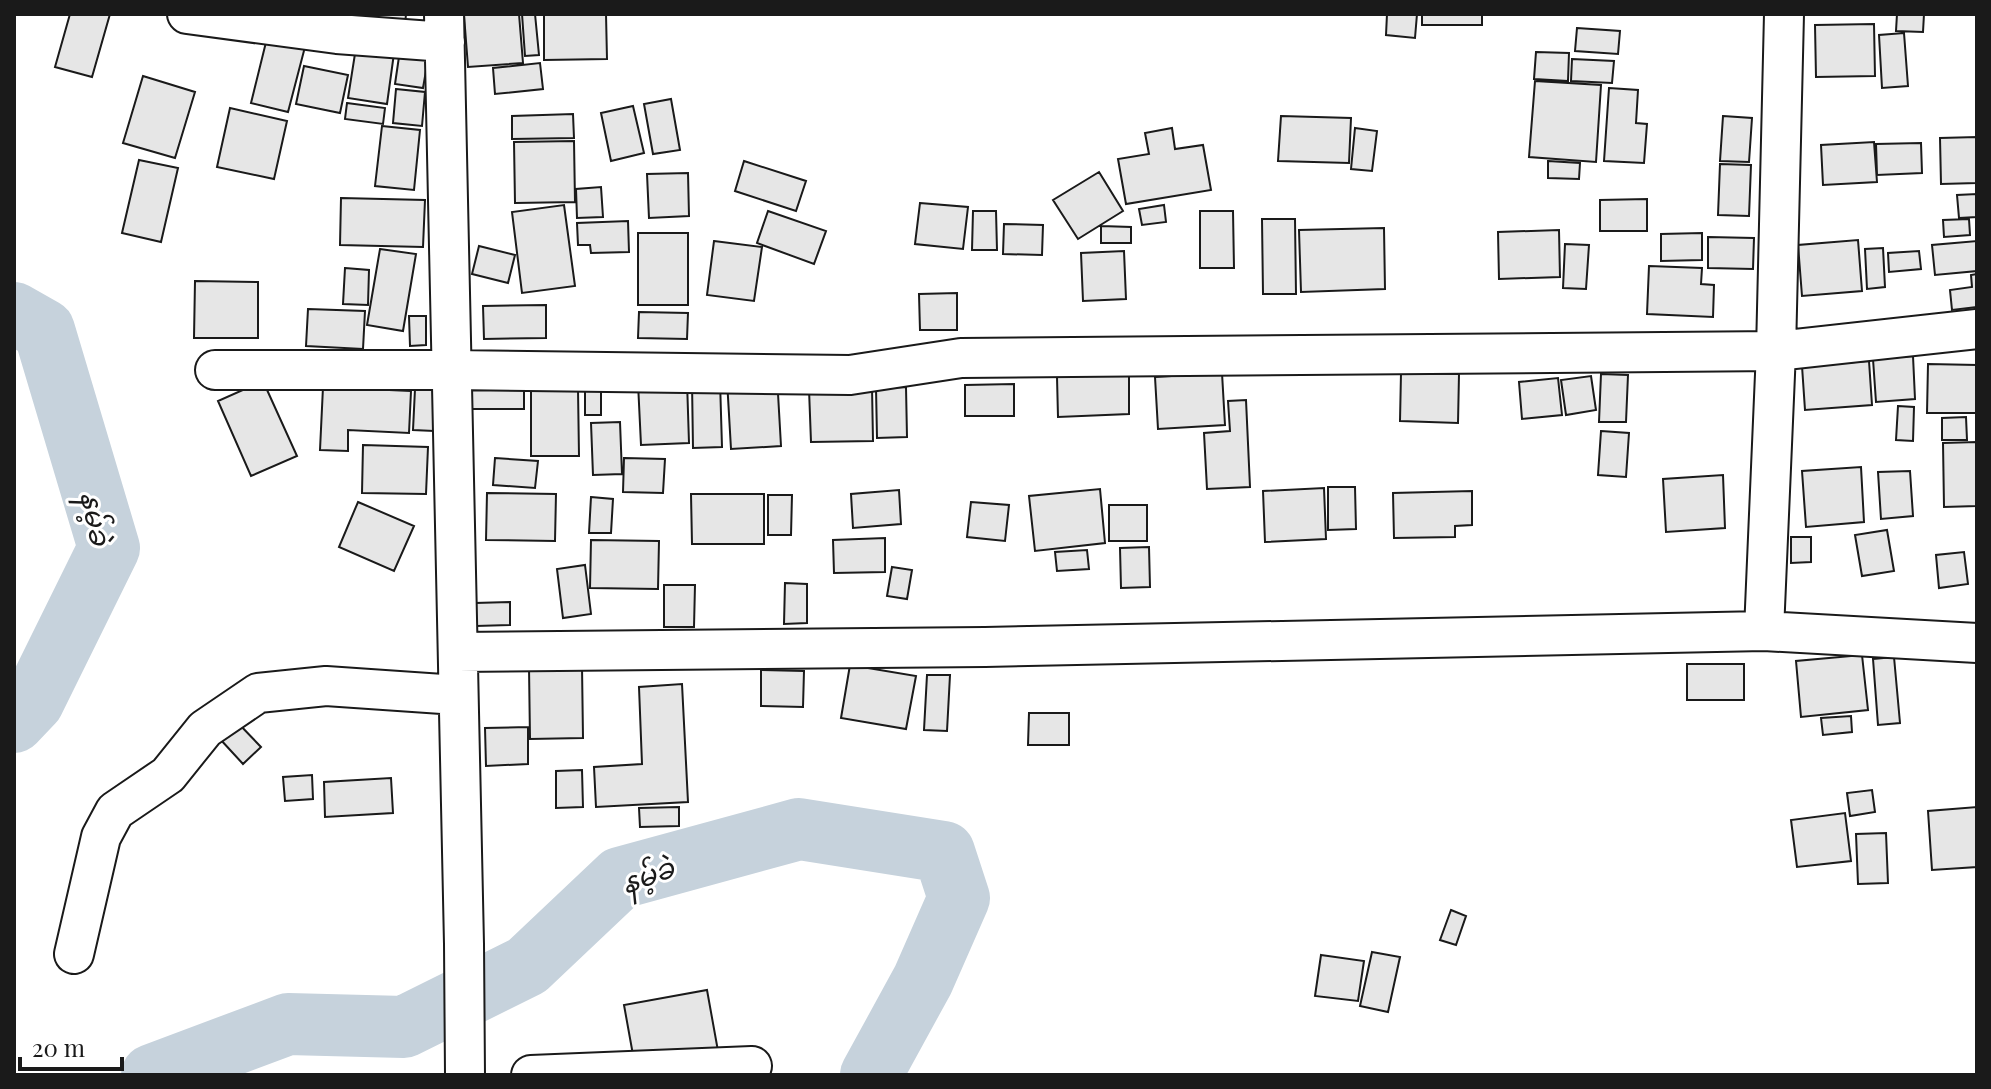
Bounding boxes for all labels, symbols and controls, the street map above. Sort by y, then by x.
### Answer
water label: နမ့်ခဲ [66,488,121,551]
water label: နမ့်ခဲ [615,847,682,907]
scale bar [20,1021,122,1071]
text: 20 m [32,1031,85,1063]

